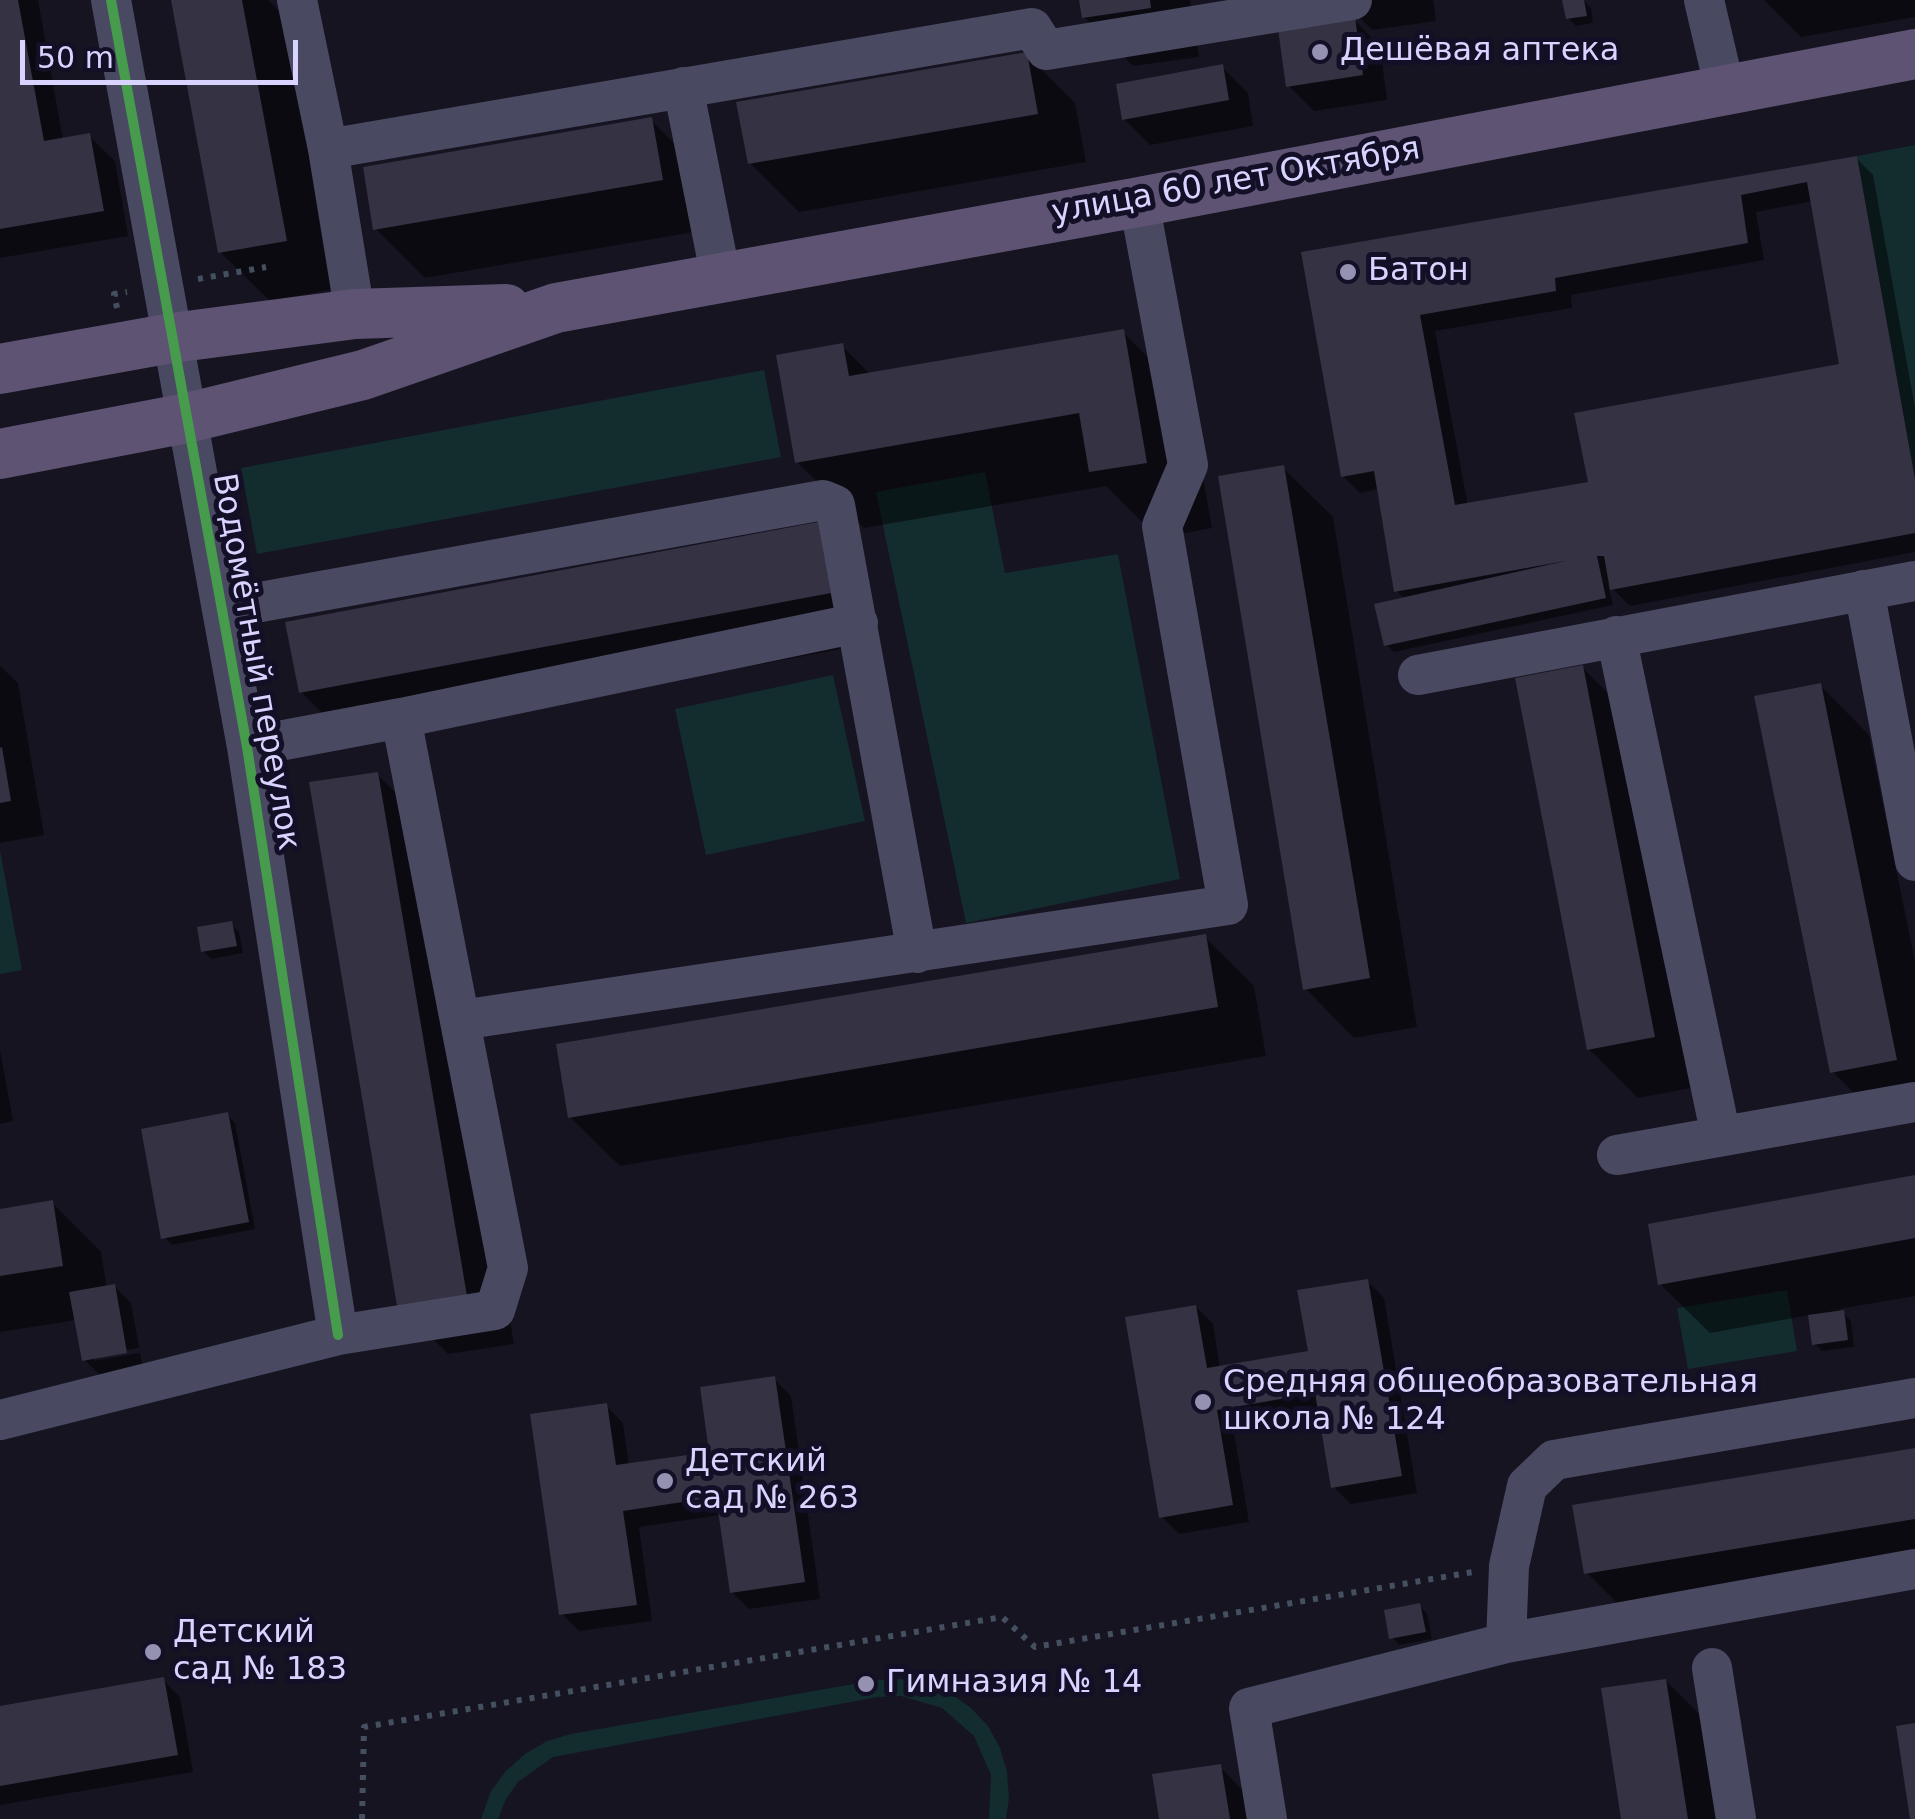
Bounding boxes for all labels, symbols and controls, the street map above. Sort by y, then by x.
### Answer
scale bar [25,20,302,82]
place label: Дешёвая аптека [1340,33,1619,71]
text: 50 m [37,40,114,75]
marker: Дешёвая аптека [1309,41,1331,63]
street label: улица 60 лет Октября [1049,131,1423,233]
place label: Батон [1368,253,1469,291]
marker: Батон [1337,261,1359,283]
street label: Водомётный переулок [203,471,307,853]
place label: Средняя общеобразовательная школа № 124 [1223,1365,1758,1440]
marker: Средняя общеобразовательная школа № 124 [1192,1391,1214,1413]
place label: Детский сад № 263 [685,1444,859,1519]
marker: Детский сад № 263 [654,1470,676,1492]
place label: Детский сад № 183 [173,1615,347,1690]
marker: Детский сад № 183 [142,1641,164,1663]
place label: Гимназия № 14 [886,1665,1142,1703]
marker: Гимназия № 14 [855,1673,877,1695]

